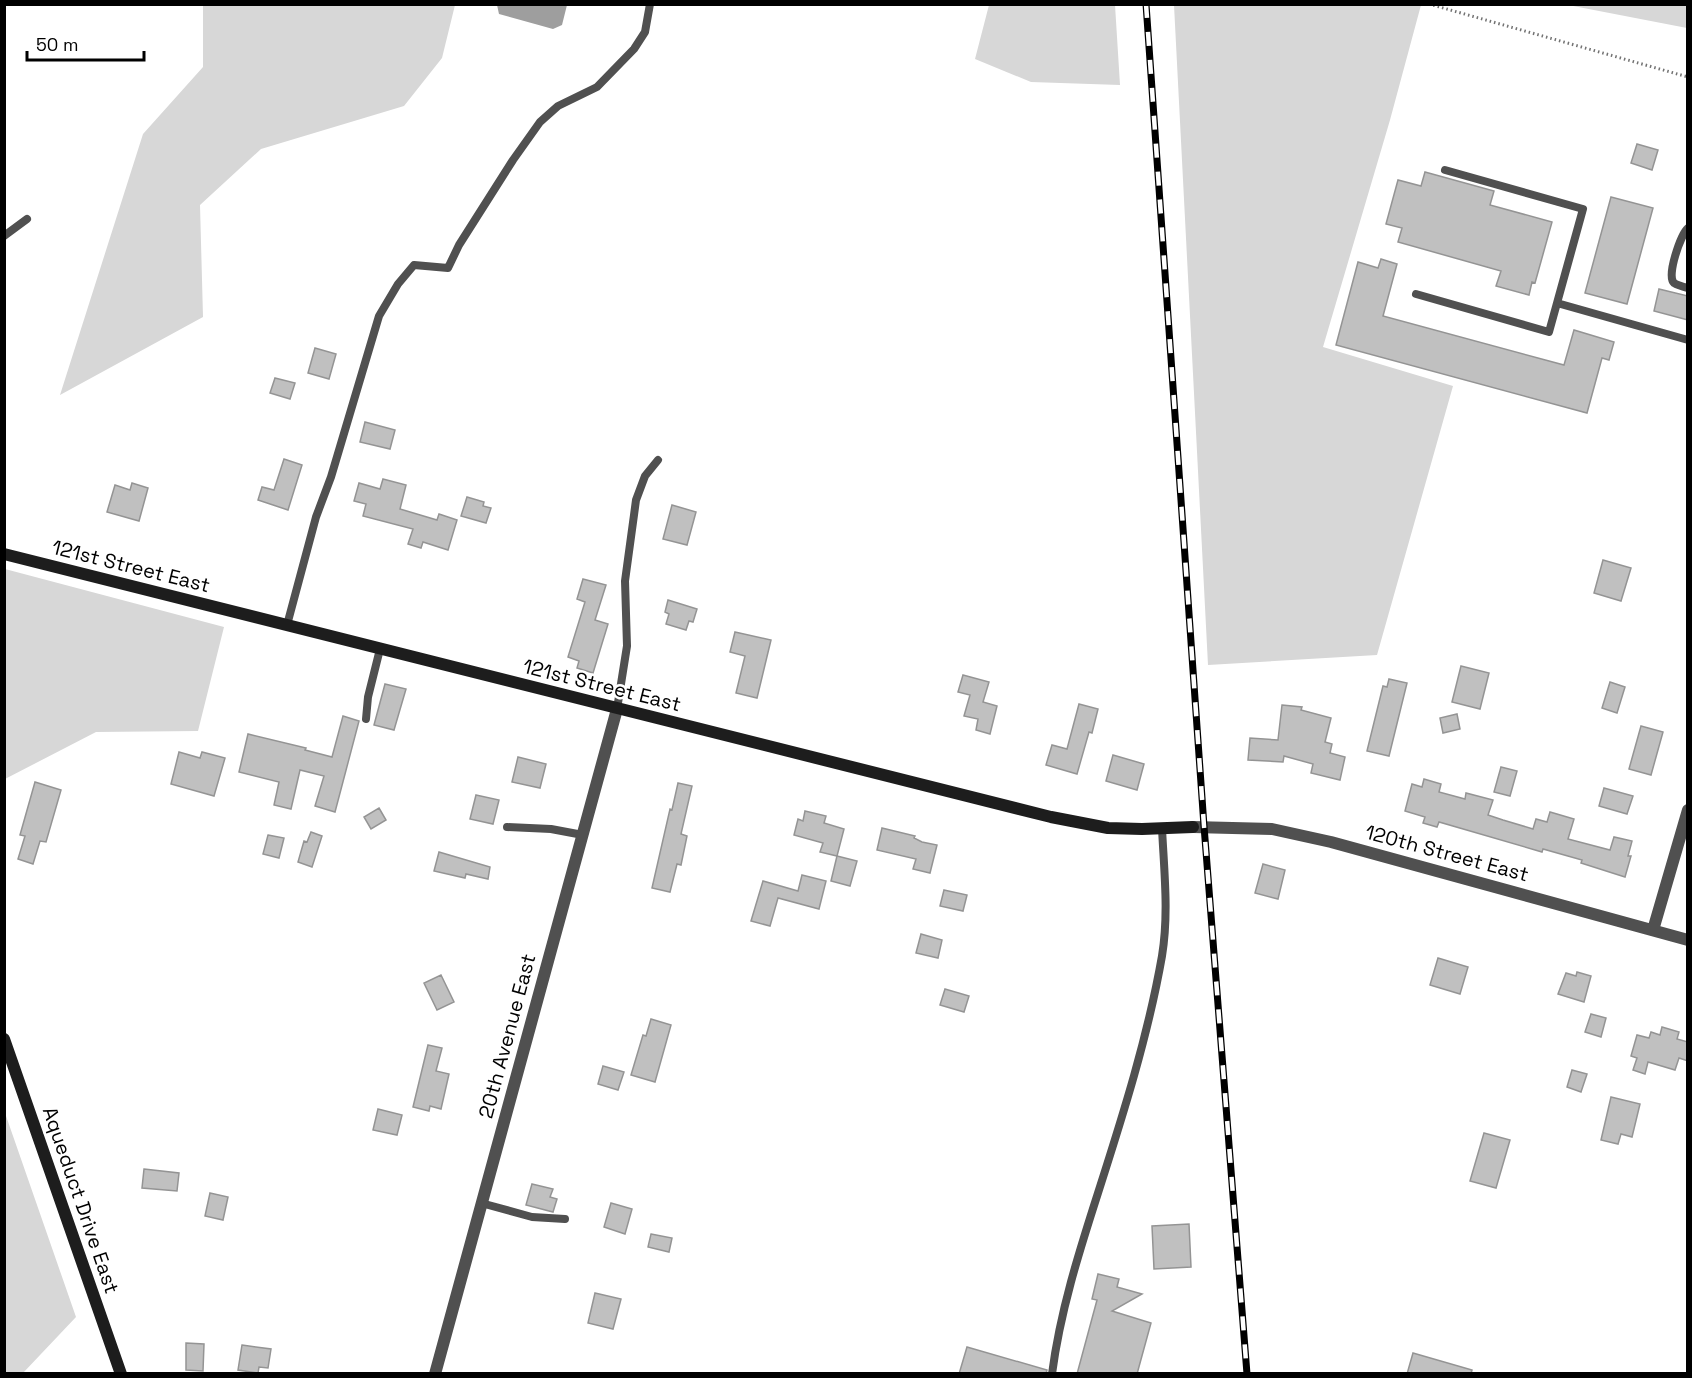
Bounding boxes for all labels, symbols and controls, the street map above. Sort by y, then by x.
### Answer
scale bar [27,24,144,62]
text: 50 m [36,33,78,56]
street label: 121st Street East [49,534,213,598]
street label: 121st Street East [520,653,684,717]
street label: 120th Street East [1362,819,1532,887]
street label: 20th Avenue East [473,951,541,1121]
street label: Aqueduct Drive East [37,1103,125,1297]

